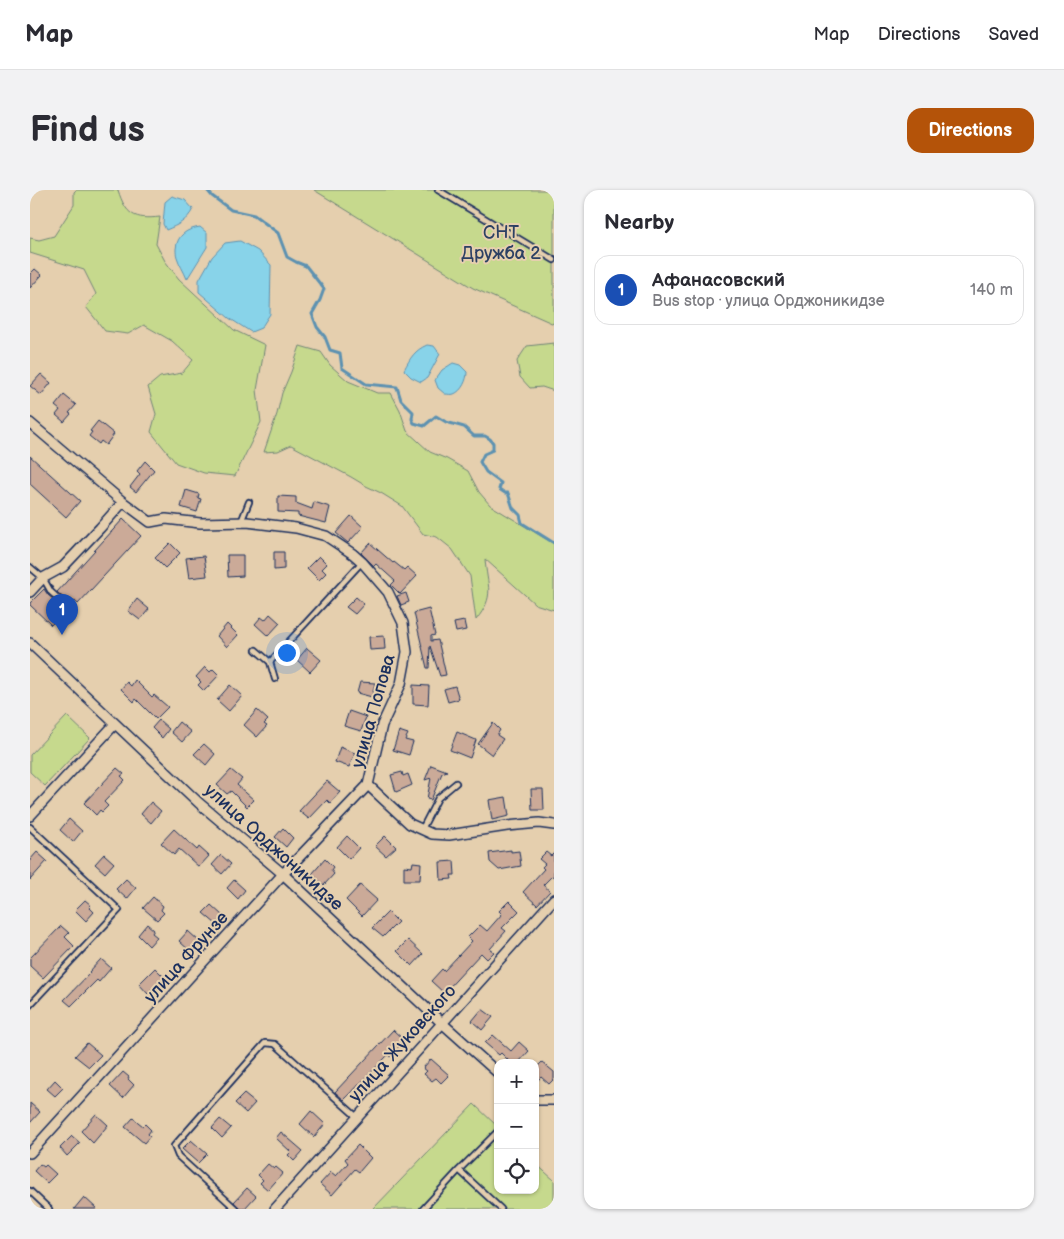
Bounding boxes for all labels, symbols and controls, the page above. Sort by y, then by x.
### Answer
text: Map [25,20,73,49]
text: Map [814,24,850,45]
text: Directions [878,24,960,45]
text: Saved [988,24,1039,45]
button: Directions [907,108,1034,153]
text: Find us [30,109,145,152]
text: Nearby [604,210,674,235]
park label: СНТ Дружба 2 [461,222,541,264]
text: Афанасовский [652,269,785,292]
text: 1 [618,281,624,300]
text: 140 m [970,281,1013,300]
text: Bus stop · улица Орджоникидзе [652,292,885,311]
pin: 1 [46,594,78,635]
your location [274,640,300,666]
street label: улица Попова [347,651,400,770]
street label: улица Орджоникидзе [200,780,347,915]
street label: улица Фрунзе [140,907,233,1007]
street label: улица Жуковского [344,980,460,1106]
map controls [494,1059,539,1194]
button: + [494,1059,539,1104]
button: − [494,1104,539,1149]
button: locate [494,1149,539,1194]

